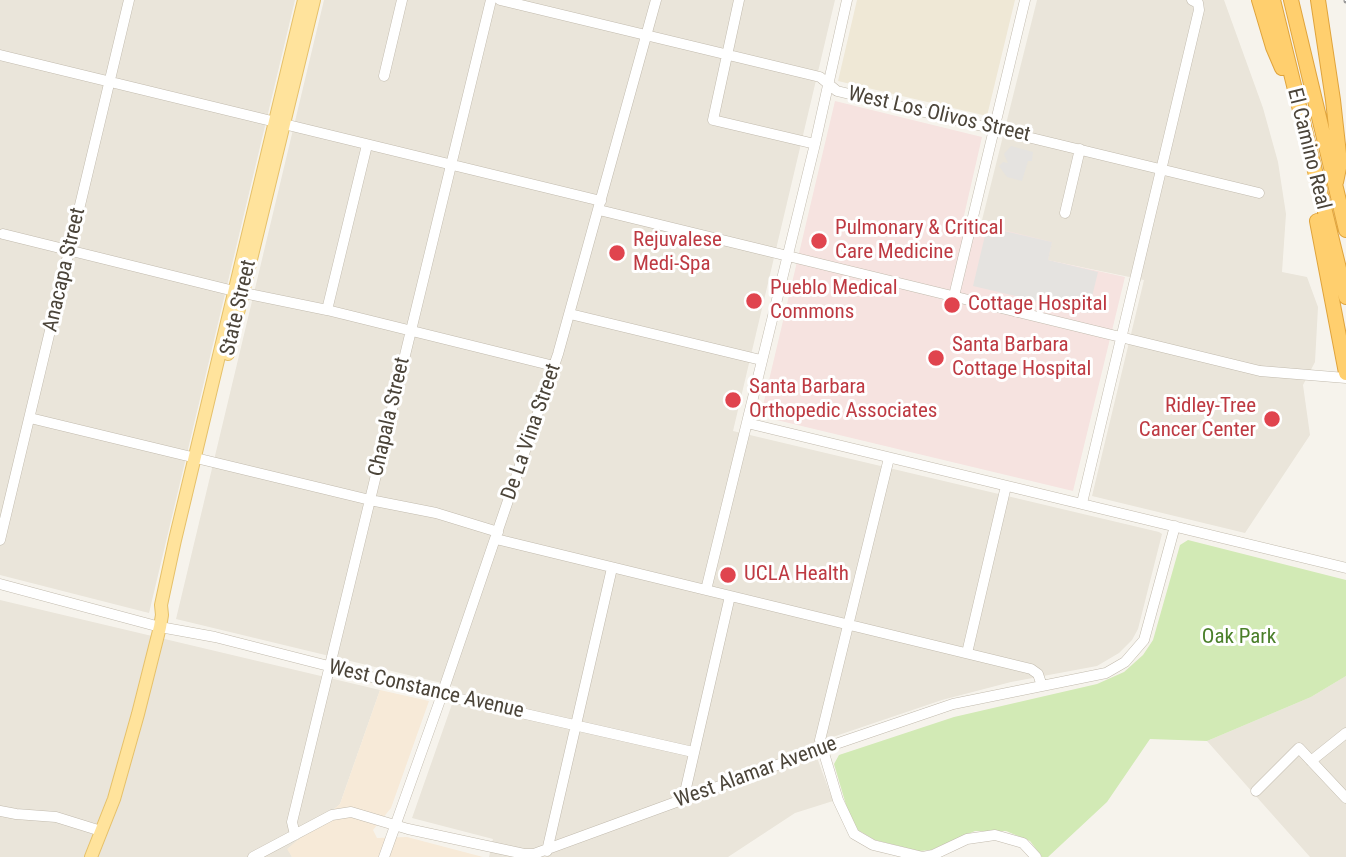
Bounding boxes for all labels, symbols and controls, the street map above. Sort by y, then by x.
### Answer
street label: West Los Olivos Street [845,82,1033,148]
street label: El Camino Real [1281,86,1335,212]
street label: Anacapa Street [38,206,92,334]
place label: Pulmonary & Critical Care Medicine [835,216,1003,266]
place label: Rejuvalese Medi-Spa [633,228,722,278]
marker: Pulmonary & Critical Care Medicine [809,231,829,251]
marker: Rejuvalese Medi-Spa [607,243,627,263]
street label: State Street [216,258,262,358]
place label: Pueblo Medical Commons [770,276,898,326]
marker: Pueblo Medical Commons [744,291,764,311]
place label: Cottage Hospital [968,292,1107,318]
marker: Cottage Hospital [942,295,962,315]
place label: Santa Barbara Cottage Hospital [952,333,1091,383]
marker: Santa Barbara Cottage Hospital [926,348,946,368]
street label: Chapala Street [364,355,416,479]
street label: De La Vina Street [497,361,567,503]
place label: Santa Barbara Orthopedic Associates [749,375,937,425]
marker: Santa Barbara Orthopedic Associates [723,390,743,410]
place label: Ridley-Tree Cancer Center [1139,394,1256,444]
marker: Ridley-Tree Cancer Center [1262,409,1282,429]
place label: UCLA Health [744,562,849,588]
marker: UCLA Health [718,565,738,585]
park label: Oak Park [1202,625,1276,651]
street label: West Constance Avenue [326,655,526,725]
street label: West Alamar Avenue [672,732,840,814]

